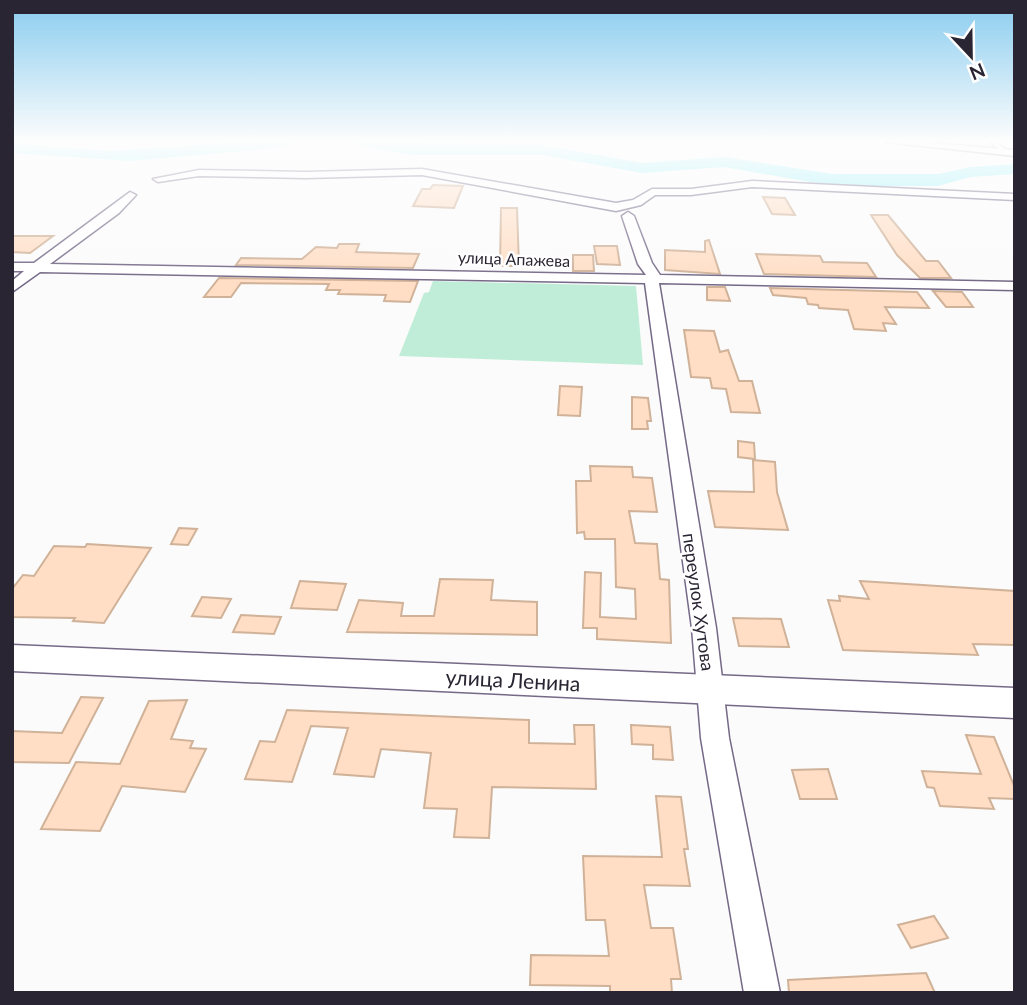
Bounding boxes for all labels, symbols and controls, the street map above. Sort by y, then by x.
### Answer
north arrow [936,21,1006,91]
text: N [966,59,989,86]
street label: улица Апажева [458,247,570,270]
street label: переулок Хутова [678,531,720,672]
street label: улица Ленина [445,663,581,696]

